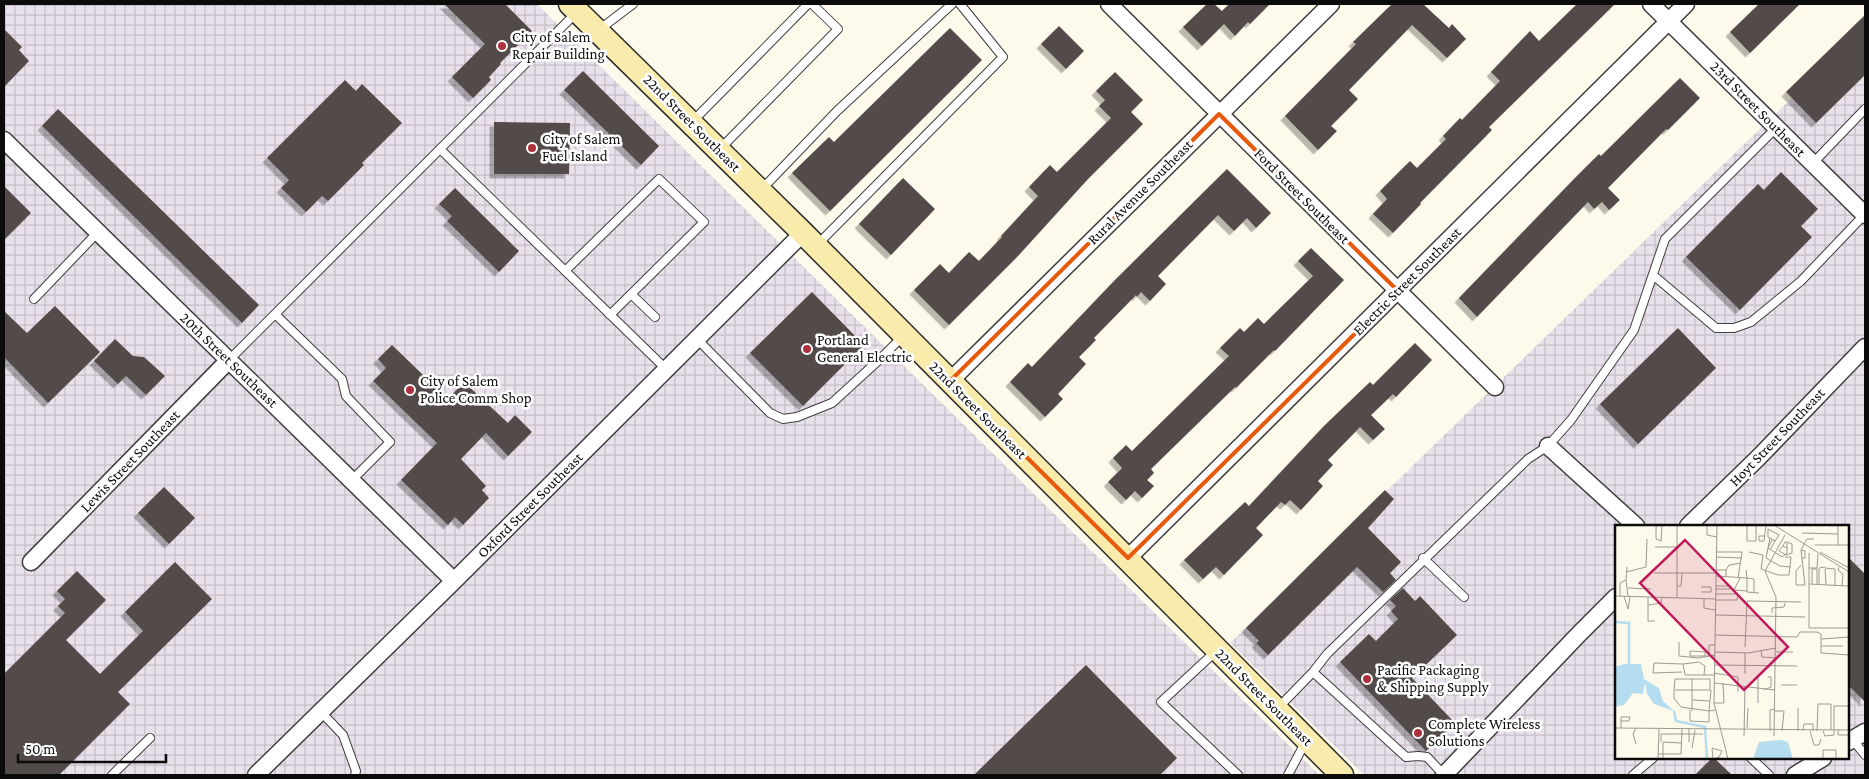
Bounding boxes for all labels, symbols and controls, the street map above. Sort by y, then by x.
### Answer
place label: City of Salem Repair Building [512,29,605,63]
marker: City of Salem Repair Building [496,40,508,52]
street label: 23rd Street Southeast [1707,58,1810,161]
street label: 22nd Street Southeast [640,71,745,176]
place label: City of Salem Fuel Island [542,131,621,164]
street label: Rural Avenue Southeast [1084,136,1196,248]
marker: City of Salem Fuel Island [526,142,538,154]
street label: Ford Street Southeast [1251,145,1354,248]
street label: Electric Street Southeast [1350,223,1465,338]
street label: 20th Street Southeast [177,309,282,411]
place label: Portland General Electric [817,332,913,365]
marker: Portland General Electric [801,343,813,355]
street label: 22nd Street Southeast [926,358,1031,463]
place label: City of Salem Police Comm Shop [420,373,532,407]
marker: City of Salem Police Comm Shop [404,384,416,396]
street label: Hoyt Street Southeast [1726,384,1829,490]
street label: Lewis Street Southeast [77,406,184,515]
street label: Oxford Street Southeast [474,448,587,561]
inset map [1615,525,1849,759]
street label: 22nd Street Southeast [1212,645,1317,750]
place label: Pacific Packaging & Shipping Supply [1377,662,1489,696]
marker: Pacific Packaging & Shipping Supply [1361,673,1373,685]
place label: Complete Wireless Solutions [1428,716,1540,749]
marker: Complete Wireless Solutions [1412,727,1424,739]
scale bar [18,732,165,764]
text: 50 m [25,741,55,757]

